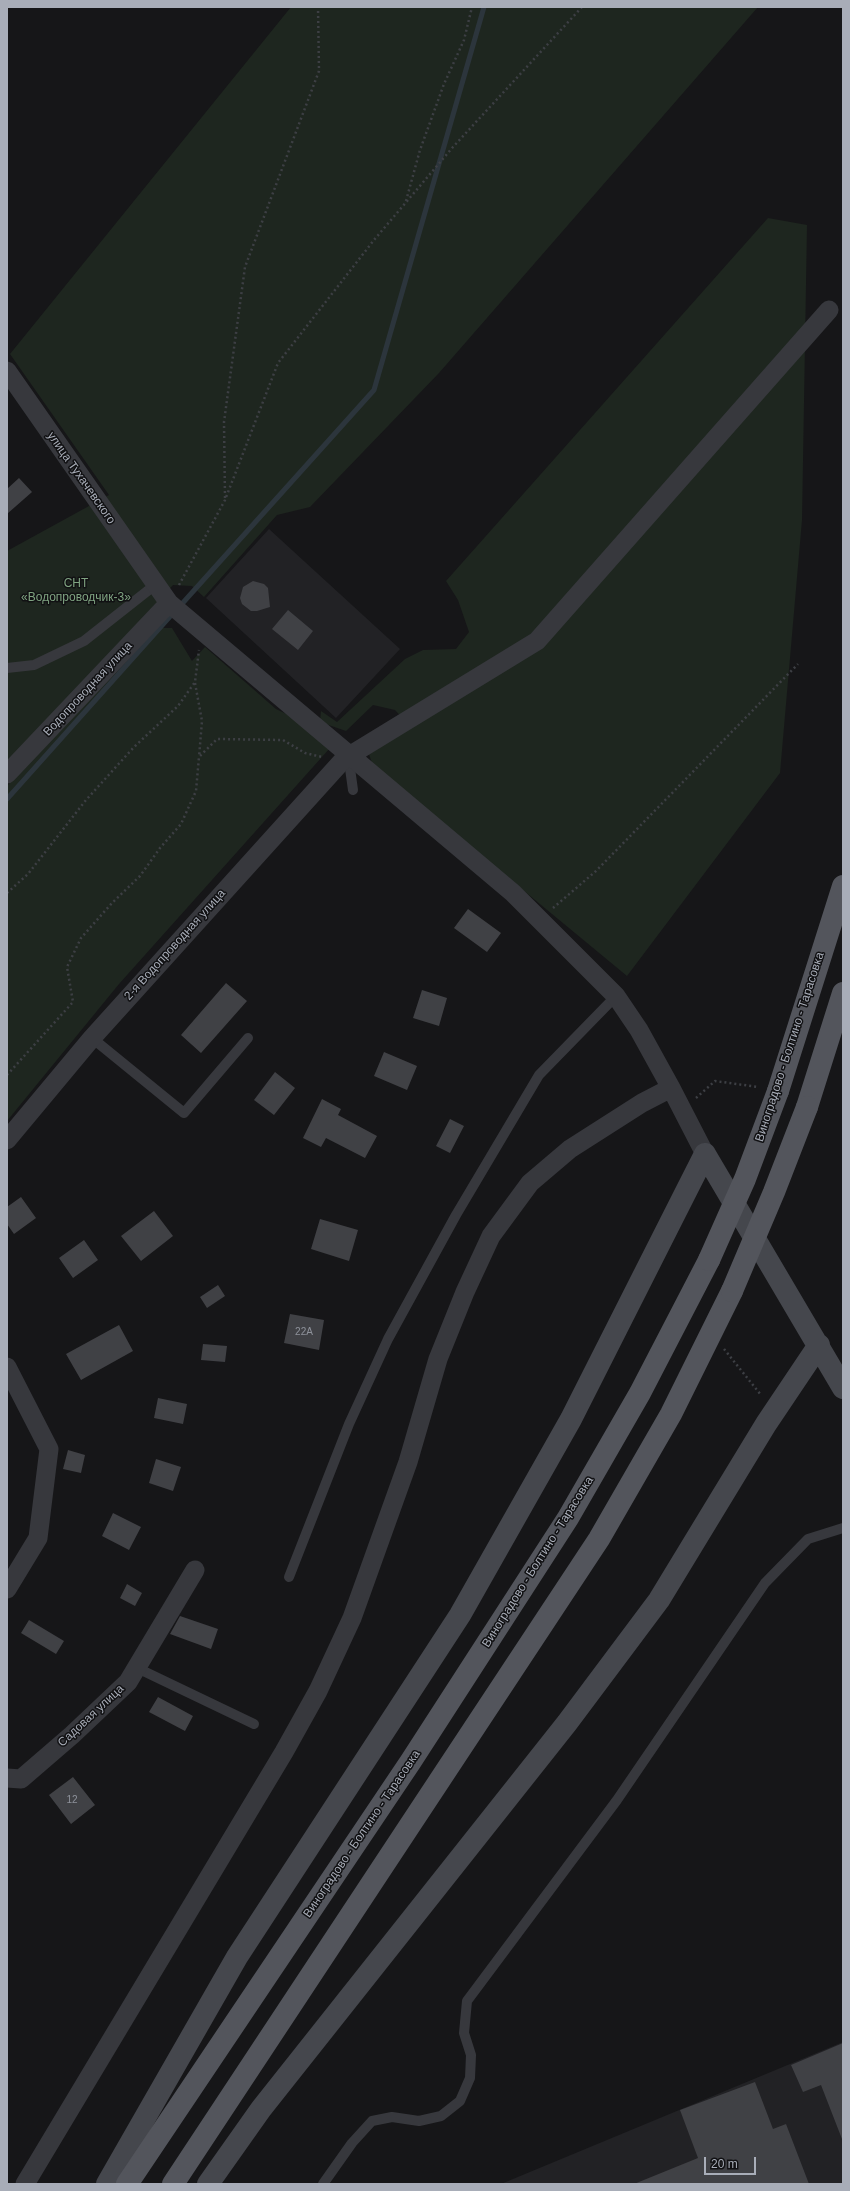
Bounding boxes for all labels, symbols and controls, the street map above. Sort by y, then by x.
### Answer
street label: улица Тухачевского [44,429,118,527]
park label: СНТ «Водопроводчик-3» [21,577,131,605]
street label: Водопроводная улица [41,639,135,739]
street label: 2-я Водопроводная улица [121,887,229,1003]
street label: Виноградово - Болтино - Тарасовка [752,950,828,1144]
house number: 22А [295,1326,313,1338]
street label: Виноградово - Болтино - Тарасовка [479,1474,597,1650]
street label: Садовая улица [55,1682,127,1750]
street label: Виноградово - Болтино - Тарасовка [300,1748,424,1920]
house number: 12 [66,1794,78,1806]
scale bar [706,2149,758,2175]
text: 20 m [711,2157,738,2171]

